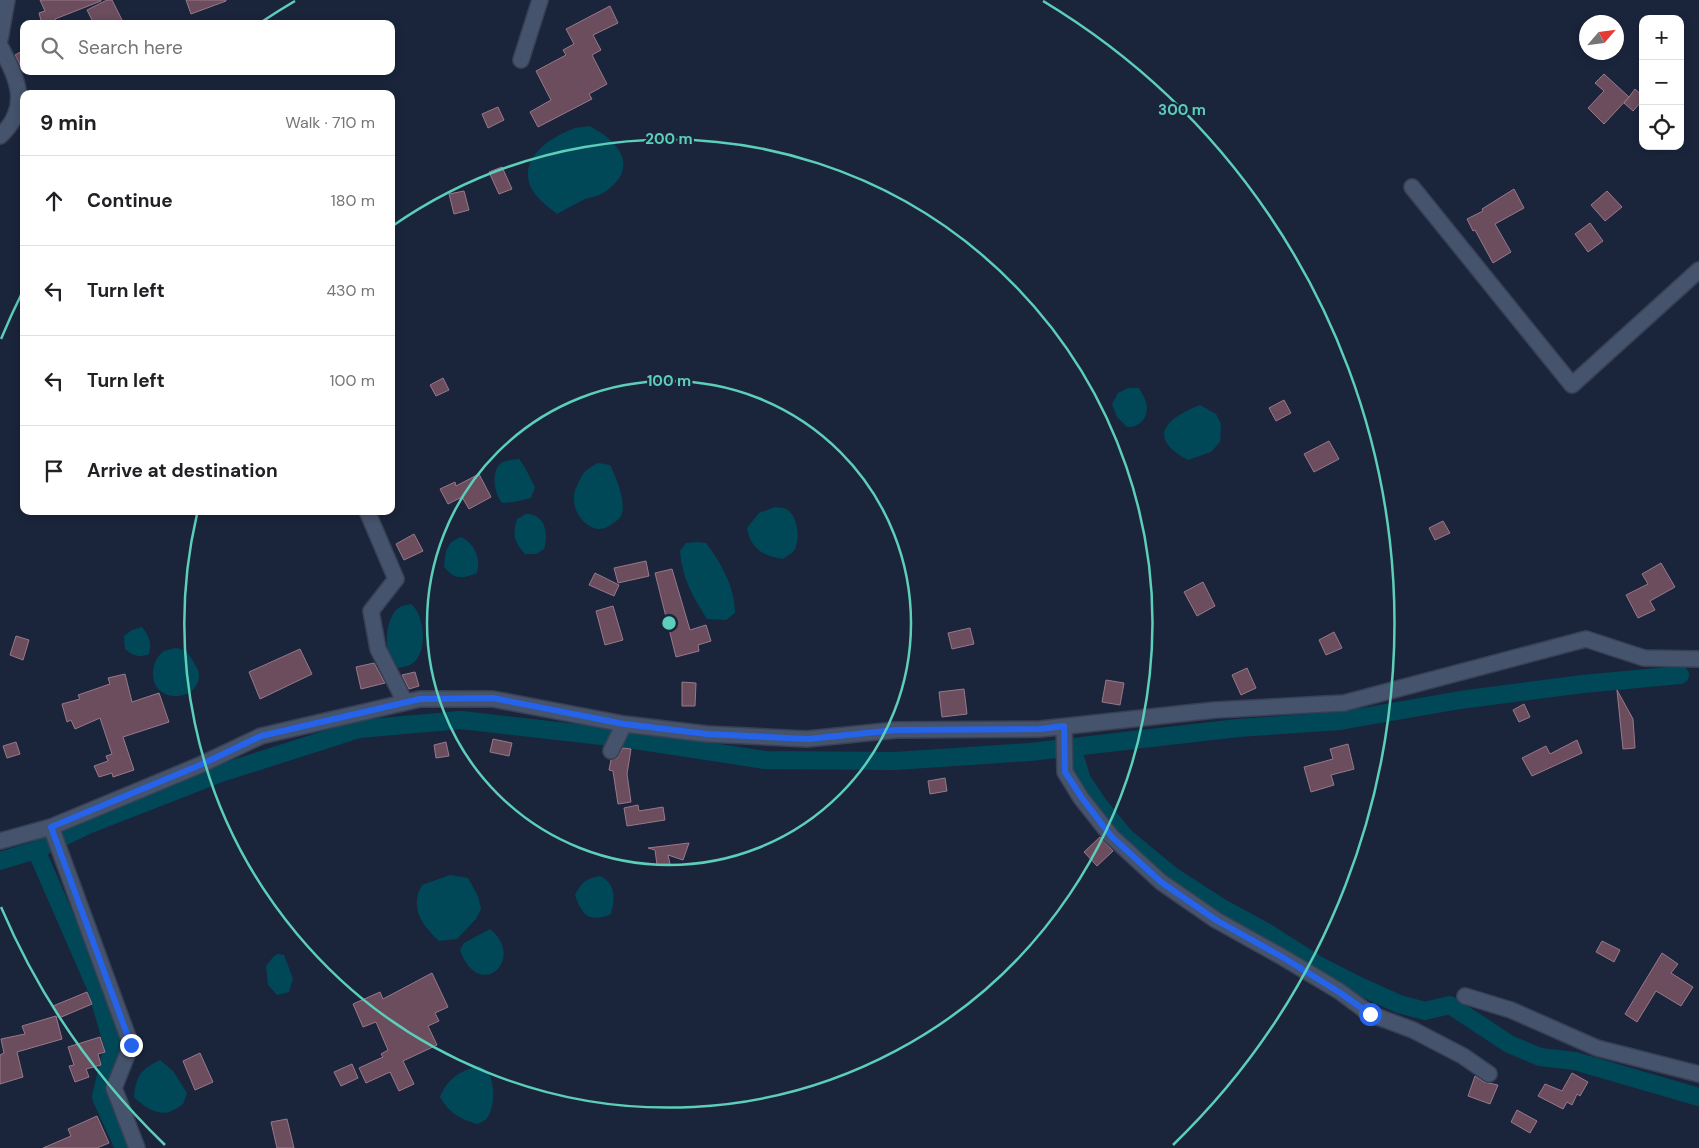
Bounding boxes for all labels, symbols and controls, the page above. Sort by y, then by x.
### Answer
north arrow [1579,15,1624,60]
map controls [1639,15,1684,150]
button: + [1639,15,1684,60]
search box [20,20,395,75]
icon: search [38,34,66,62]
text: Search here [78,35,183,60]
button: − [1639,60,1684,105]
text: 300 m [1158,100,1206,120]
button: locate [1639,105,1684,150]
text: 9 min [40,109,97,137]
text: Walk · 710 m [285,112,375,133]
text: 200 m [645,129,693,149]
icon: ahead [40,187,68,215]
text: Continue [87,188,173,213]
text: 180 m [331,190,375,211]
icon: left [40,277,68,305]
text: Turn left [87,278,165,303]
text: 430 m [326,280,375,301]
icon: left [40,367,68,395]
text: Turn left [87,368,165,393]
text: 100 m [330,370,375,391]
text: 100 m [647,371,691,391]
icon: arrive [40,457,68,485]
text: Arrive at destination [87,458,278,483]
centre of rings [660,614,678,632]
route start [1359,1003,1382,1026]
route end [120,1034,143,1057]

